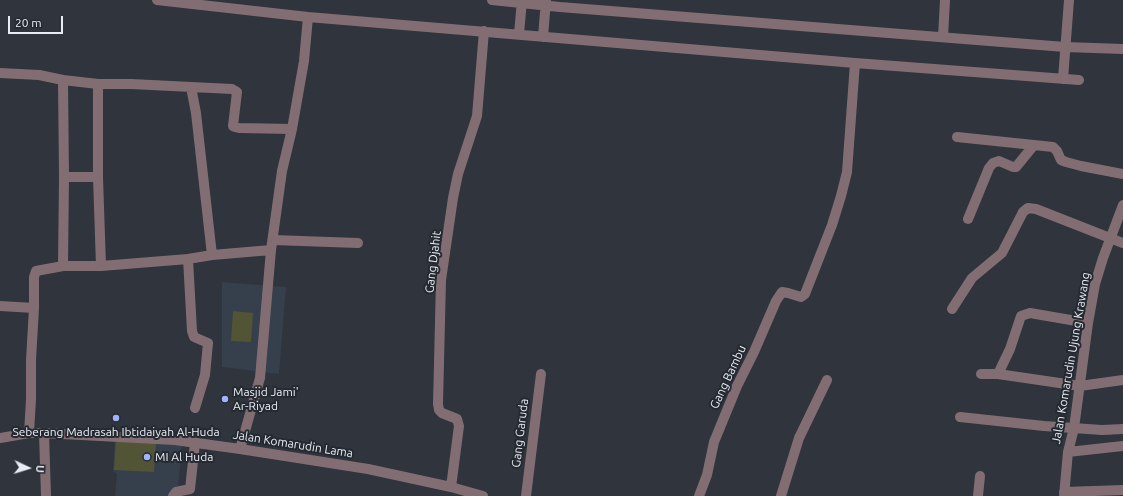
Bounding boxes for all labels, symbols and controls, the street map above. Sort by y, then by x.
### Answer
scale bar [10,8,65,34]
text: 20 m [15,16,42,29]
street label: Gang Djahit [422,230,444,294]
street label: Jalan Komarudin Ujung Krawang [1049,271,1093,445]
street label: Gang Bambu [707,343,749,411]
place label: Masjid Jami' Ar-Riyad [233,385,299,413]
marker: Masjid Jami' Ar-Riyad [220,394,230,404]
street label: Gang Garuda [509,398,531,468]
marker: Seberang Madrasah Ibtidaiyah Al-Huda [111,413,121,423]
place label: Seberang Madrasah Ibtidaiyah Al-Huda [12,425,220,439]
street label: Jalan Komarudin Lama [232,427,354,461]
north arrow [8,448,48,488]
place label: MI Al Huda [155,450,213,464]
marker: MI Al Huda [142,452,152,462]
text: U [34,465,46,473]

